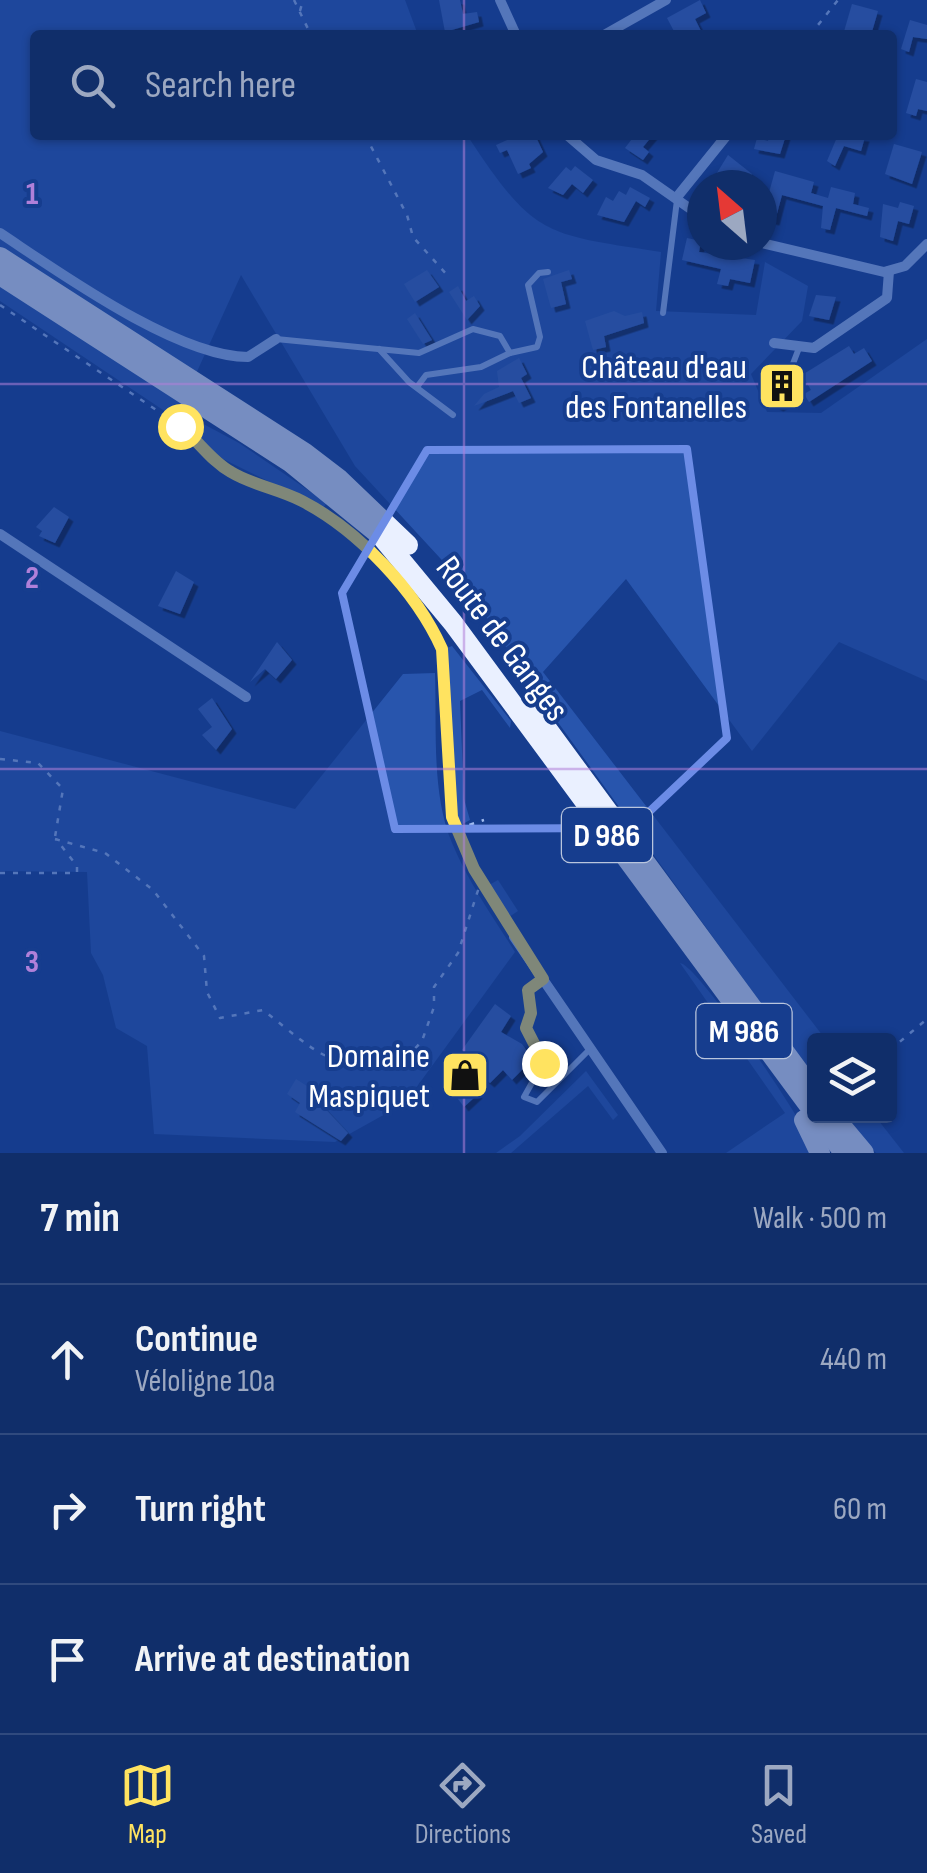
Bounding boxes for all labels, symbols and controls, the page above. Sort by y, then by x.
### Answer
search box [30,30,897,140]
icon: search [65,58,120,113]
text: Search here [145,63,296,108]
north arrow [687,170,777,260]
text: 1 [26,175,39,214]
place label: Château d'eau des Fontanelles [565,346,747,429]
building icon: Château d'eau des Fontanelles [756,360,808,412]
route start [158,404,204,450]
street label: Route de Ganges [426,548,578,730]
text: 2 [25,559,39,598]
road number: D 986 [562,808,652,862]
text: 3 [25,943,39,982]
road number: M 986 [696,1004,792,1058]
map controls [807,1033,897,1123]
button: layers [807,1033,897,1123]
place label: Domaine Maspiquet [308,1035,430,1118]
route end [522,1041,568,1087]
shop icon: Domaine Maspiquet [439,1049,491,1101]
text: 7 min [40,1193,120,1244]
text: Walk · 500 m [753,1199,887,1238]
text: Continue [135,1317,258,1362]
icon: ahead [40,1332,95,1387]
text: 440 m [820,1340,887,1379]
text: Véloligne 10a [135,1362,275,1401]
icon: right [40,1482,95,1537]
text: Turn right [135,1487,266,1532]
text: 60 m [833,1490,887,1529]
icon: arrive [40,1632,95,1687]
text: Arrive at destination [135,1637,410,1682]
tab: Map [120,1758,175,1851]
tab: Directions [415,1758,511,1851]
tab: Saved [751,1758,807,1851]

